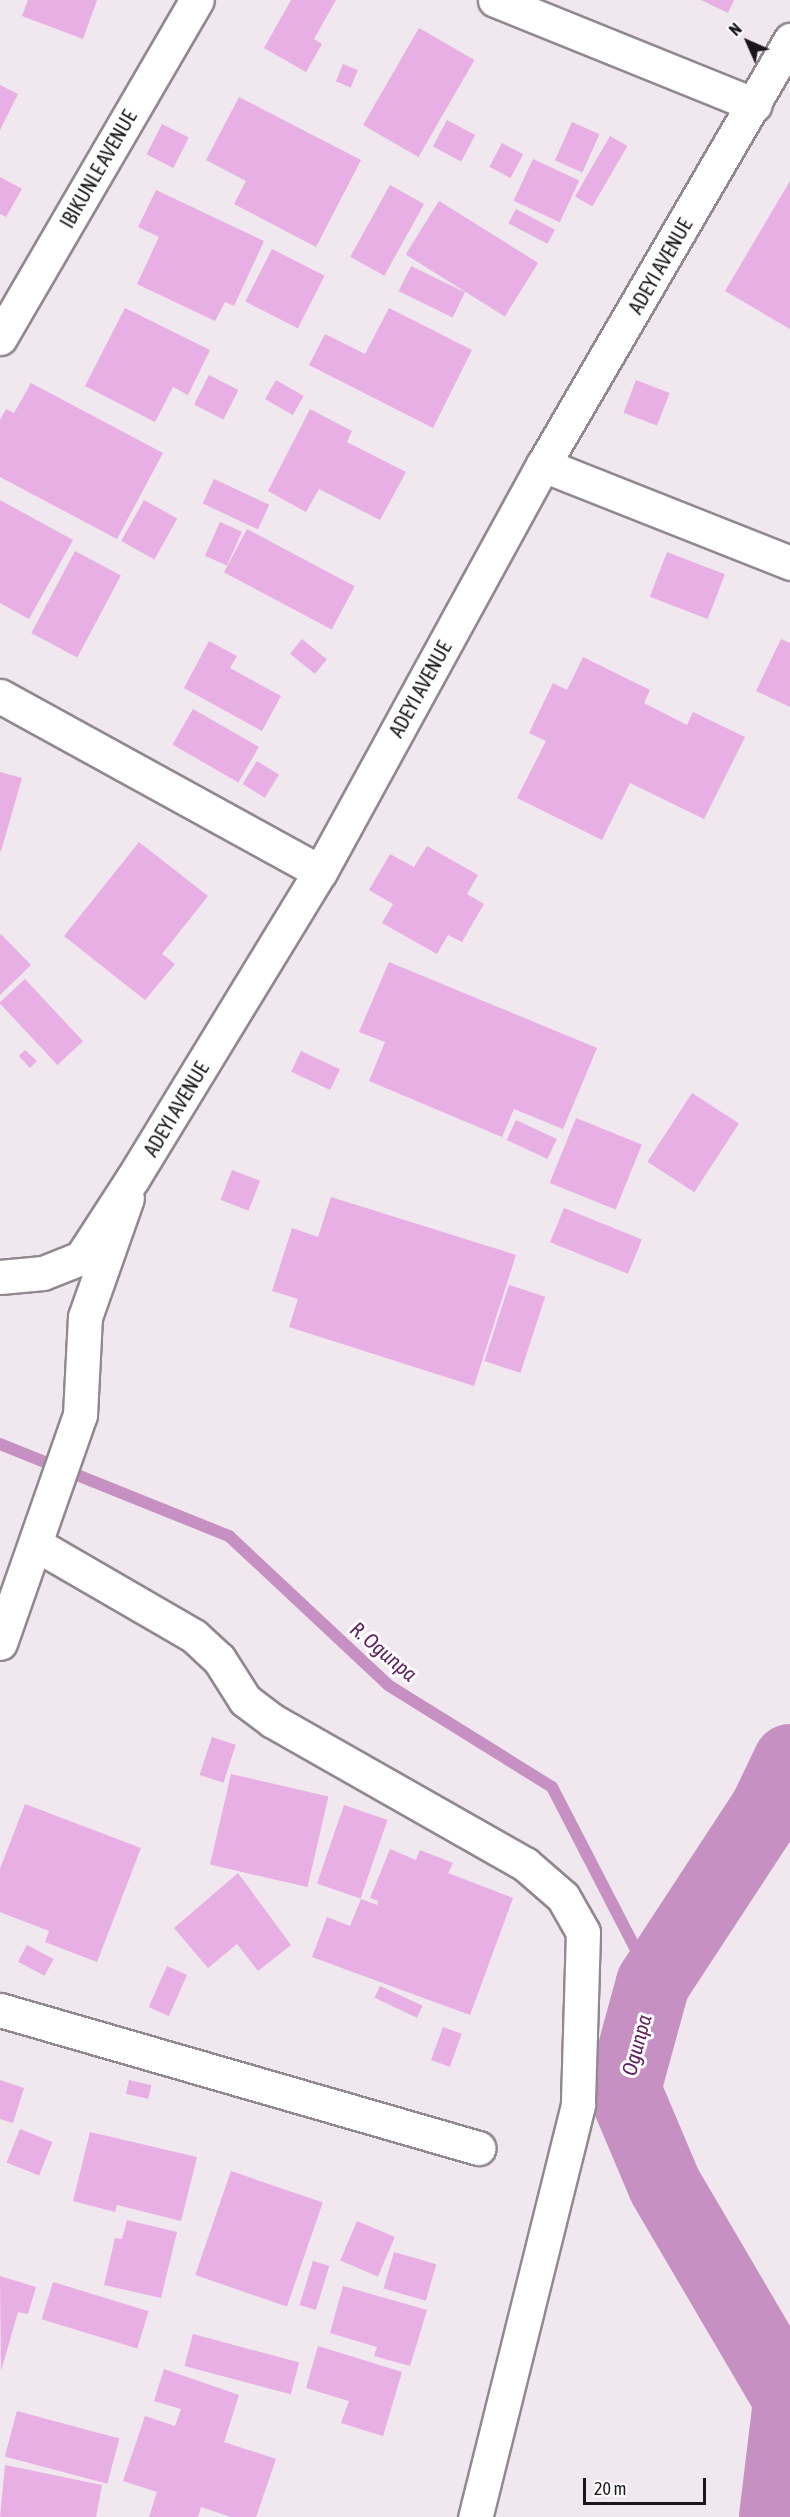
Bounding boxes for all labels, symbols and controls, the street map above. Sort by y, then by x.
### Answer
north arrow [718,12,778,72]
text: N [726,20,745,39]
street label: IBIKUNLE AVENUE [55,106,141,232]
street label: ADEYI AVENUE [623,214,697,318]
street label: ADEYI AVENUE [384,637,456,741]
street label: ADEYI AVENUE [138,1057,214,1161]
water label: R. Ogunpa [346,1616,422,1686]
water label: Ogunpa [616,2012,656,2078]
scale bar [586,2466,709,2504]
text: 20 m [594,2478,626,2499]

